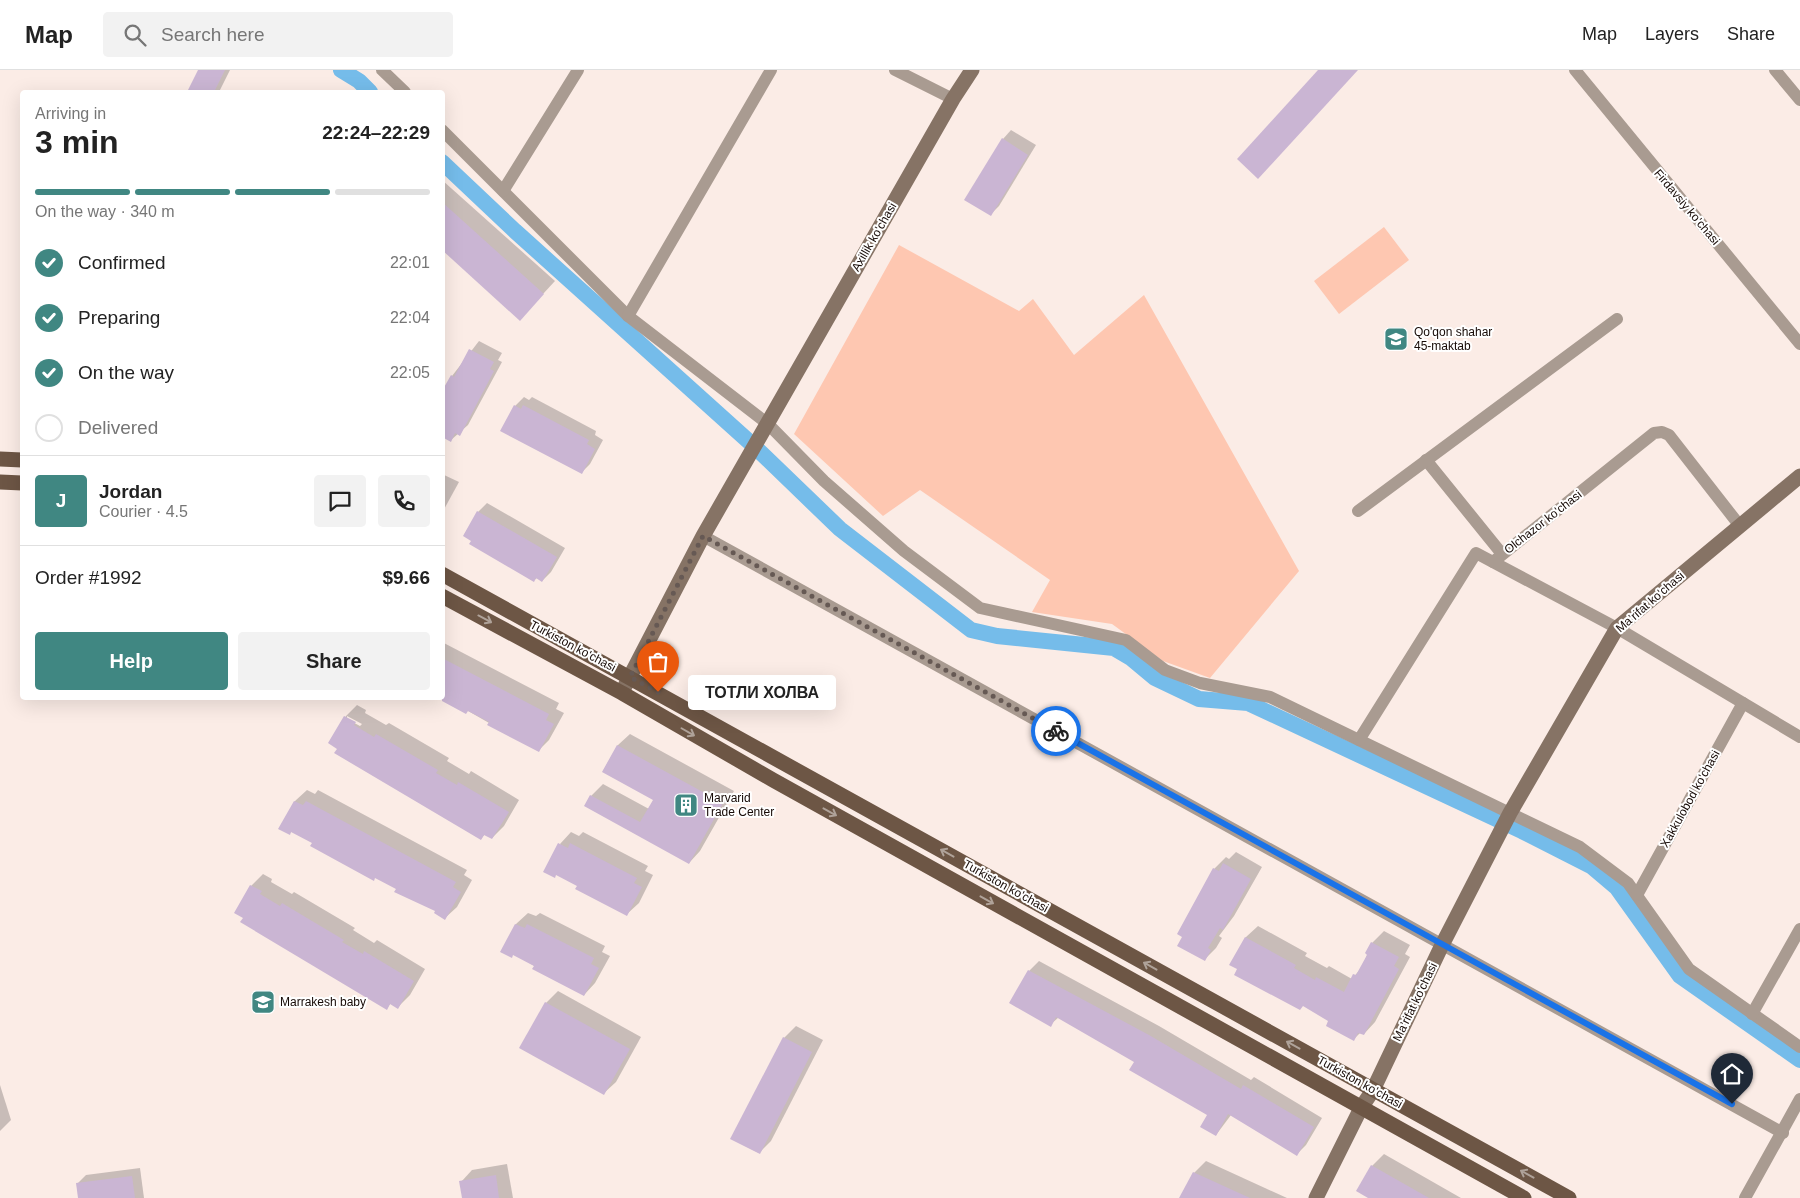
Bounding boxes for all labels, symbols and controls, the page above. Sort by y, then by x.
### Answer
search box [103,12,453,57]
text: Map [25,21,73,48]
icon: search [121,21,149,49]
text: Search here [161,24,265,45]
text: Map [1582,24,1617,44]
text: Layers [1645,24,1699,44]
text: Share [1727,24,1775,44]
text: Arriving in [35,105,106,122]
text: 22:24–22:29 [322,122,430,143]
text: 3 min [35,124,119,160]
street label: Firdavsiy ko'chasi [1651,166,1723,248]
street label: Axillik ko'chasi [849,200,899,274]
text: On the way · 340 m [35,203,175,220]
icon: check [35,249,63,277]
text: Confirmed [78,252,166,273]
text: 22:01 [390,254,430,271]
icon: check [35,304,63,332]
text: Preparing [78,307,160,328]
text: 22:04 [390,309,430,326]
place label: Qo'qon shahar 45-maktab [1414,325,1492,353]
school or university icon: Qo'qon shahar 45-maktab [1383,326,1409,352]
icon: check [35,359,63,387]
text: On the way [78,362,174,383]
text: 22:05 [390,364,430,381]
text: Delivered [78,417,158,438]
button: chat [314,475,366,527]
button: phone [378,475,430,527]
text: Jordan [99,481,162,502]
street label: Olchazor ko'chasi [1502,487,1584,557]
text: J [56,490,66,511]
text: Courier · 4.5 [99,503,188,520]
text: Order #1992 [35,567,142,588]
text: $9.66 [382,567,430,588]
street label: Ma’rifat ko'chasi [1613,569,1687,635]
one-way arrow [478,614,493,624]
street label: Turkiston ko'chasi [528,617,618,675]
button: Help [35,632,228,690]
button: Share [238,632,430,690]
pin [637,641,679,692]
icon: bag [644,648,672,676]
callout: ТОТЛИ ХОЛВА [688,674,836,710]
text: ТОТЛИ ХОЛВА [705,684,819,701]
courier [1031,706,1081,756]
icon: bike [1042,717,1070,745]
one-way arrow [681,727,696,737]
street label: Xakkulobod ko'chasi [1657,748,1723,850]
place label: Marvarid Trade Center [704,791,774,819]
building icon: Marvarid Trade Center [673,792,699,818]
one-way arrow [822,808,837,817]
one-way arrow [940,848,955,858]
street label: Turkiston ko'chasi [961,857,1051,915]
one-way arrow [979,895,994,905]
street label: Ma’rifat ko'chasi [1390,960,1440,1044]
one-way arrow [1143,961,1158,971]
school or university icon: Marrakesh baby [250,989,276,1015]
place label: Marrakesh baby [280,995,366,1009]
one-way arrow [1285,1040,1300,1050]
street label: Turkiston ko'chasi [1315,1053,1405,1111]
pin [1711,1053,1753,1104]
icon: home [1718,1060,1746,1088]
one-way arrow [1520,1169,1534,1179]

